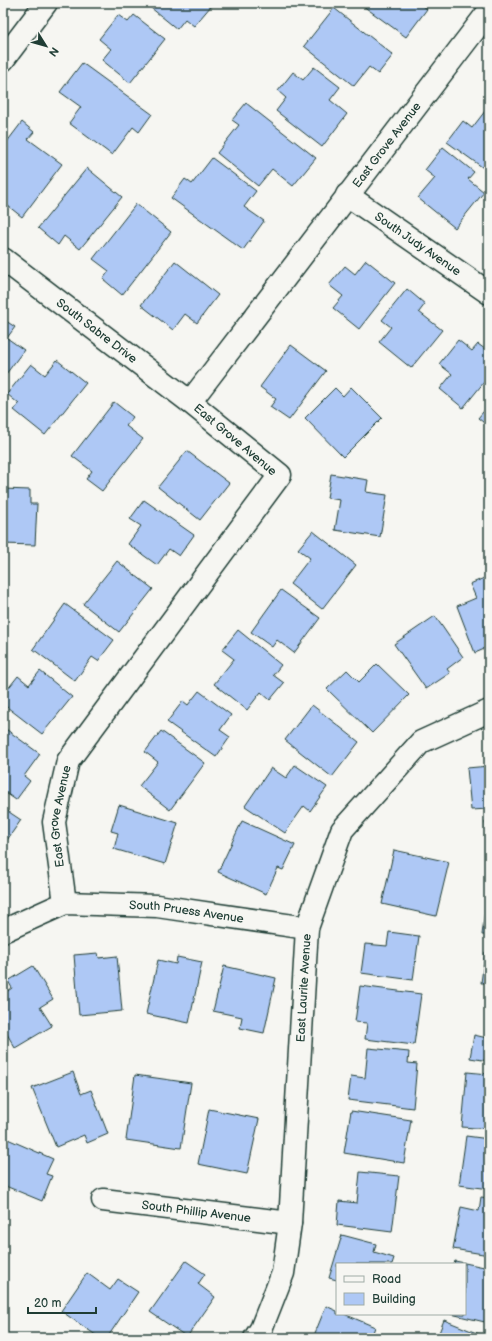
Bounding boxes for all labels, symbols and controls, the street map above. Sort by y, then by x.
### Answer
north arrow [26,26,66,66]
text: N [46,45,61,59]
street label: East Grove Avenue [349,99,424,191]
street label: South Judy Avenue [372,209,464,279]
street label: South Sabre Drive [53,295,140,366]
street label: East Grove Avenue [190,401,280,479]
street label: East Grove Avenue [46,764,74,868]
street label: South Pruess Avenue [129,898,245,926]
street label: East Laurite Avenue [293,933,314,1043]
street label: South Phillip Avenue [141,1197,252,1226]
legend [336,1263,466,1315]
text: Road [372,1272,401,1287]
scale bar [28,1289,96,1315]
text: Building [372,1292,416,1307]
text: 20 m [34,1296,61,1311]

